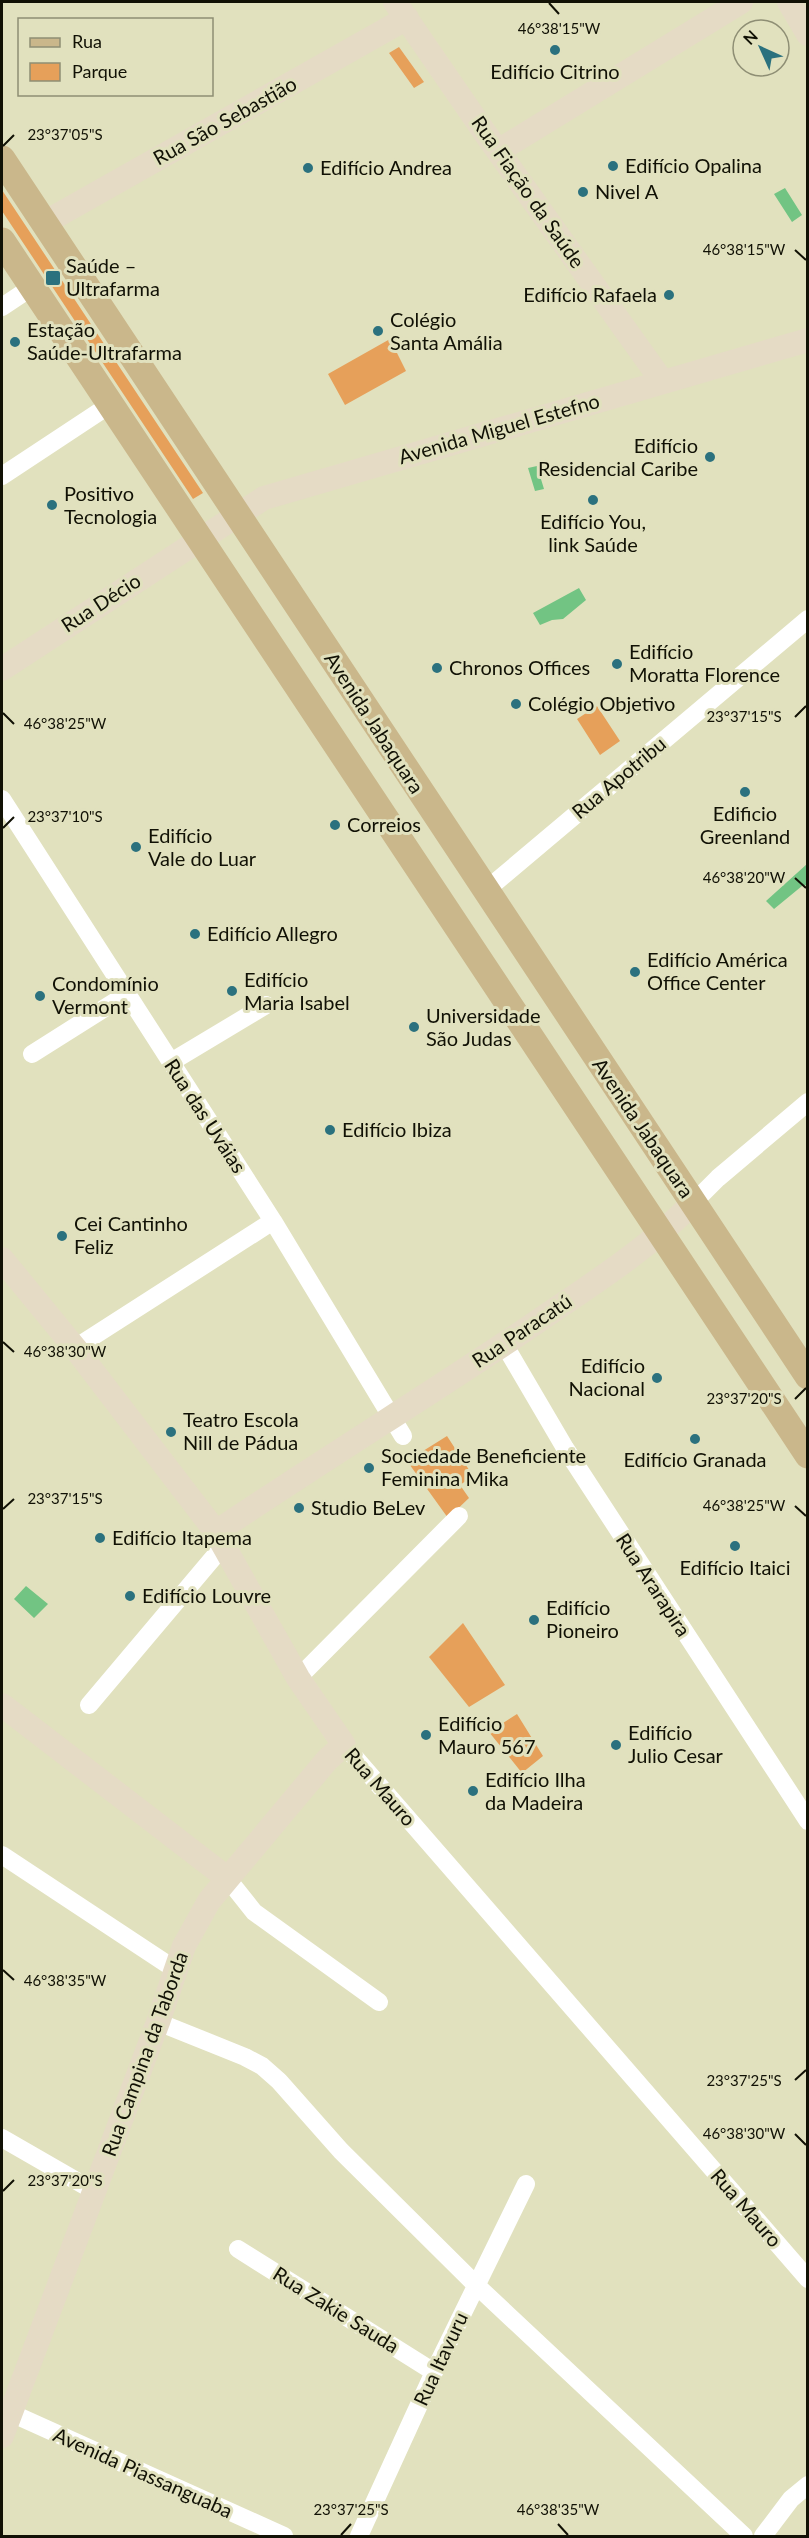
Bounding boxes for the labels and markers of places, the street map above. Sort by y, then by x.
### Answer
marker: Edifício Citrino [548,43,562,57]
place label: Edifício Citrino [490,59,620,83]
place label: Edifício Opalina [625,153,762,177]
place label: Edifício Andrea [320,155,452,179]
marker: Edifício Opalina [606,159,620,173]
marker: Edifício Andrea [301,161,315,175]
place label: Nivel A [595,179,659,203]
marker: Nivel A [576,185,590,199]
place label: Saúde – Ultrafarma [66,253,160,300]
marker: Saúde – Ultrafarma [44,269,62,287]
place label: Edifício Rafaela [523,282,657,306]
marker: Edifício Rafaela [662,288,676,302]
place label: Colégio Santa Amália [390,307,503,354]
place label: Estação Saúde-Ultrafarma [27,317,182,364]
marker: Colégio Santa Amália [371,324,385,338]
marker: Estação Saúde-Ultrafarma [8,335,22,349]
place label: Edifício Residencial Caribe [538,433,698,480]
marker: Edifício Residencial Caribe [703,450,717,464]
place label: Positivo Tecnologia [64,481,157,528]
marker: Edifício You, link Saúde [586,493,600,507]
marker: Positivo Tecnologia [45,498,59,512]
place label: Edifício You, link Saúde [540,509,646,556]
place label: Edifício Moratta Florence [629,639,780,686]
place label: Chronos Offices [449,655,590,679]
marker: Edifício Moratta Florence [610,657,624,671]
marker: Chronos Offices [430,661,444,675]
place label: Colégio Objetivo [528,691,675,715]
marker: Colégio Objetivo [509,697,523,711]
marker: Edificio Greenland [738,785,752,799]
place label: Edificio Greenland [700,801,790,848]
place label: Correios [347,812,421,836]
marker: Correios [328,818,342,832]
place label: Edifício Vale do Luar [148,823,257,870]
marker: Edifício Vale do Luar [129,840,143,854]
place label: Edifício Allegro [207,921,338,945]
marker: Edifício Allegro [188,927,202,941]
place label: Edifício América Office Center [647,947,788,994]
marker: Edifício América Office Center [628,965,642,979]
place label: Edifício Maria Isabel [244,967,350,1014]
place label: Condomínio Vermont [52,971,159,1018]
marker: Edifício Maria Isabel [225,984,239,998]
marker: Condomínio Vermont [33,989,47,1003]
place label: Universidade São Judas [426,1003,541,1050]
marker: Universidade São Judas [407,1020,421,1034]
place label: Edifício Ibiza [342,1117,452,1141]
marker: Edifício Ibiza [323,1123,337,1137]
place label: Cei Cantinho Feliz [74,1211,188,1258]
marker: Cei Cantinho Feliz [55,1229,69,1243]
place label: Edifício Nacional [569,1353,645,1400]
marker: Edifício Nacional [650,1371,664,1385]
place label: Teatro Escola Nill de Pádua [183,1407,299,1454]
marker: Teatro Escola Nill de Pádua [164,1425,178,1439]
marker: Edifício Granada [688,1432,702,1446]
place label: Sociedade Beneficiente Feminina Mika [381,1443,586,1490]
place label: Edifício Granada [623,1447,767,1471]
marker: Sociedade Beneficiente Feminina Mika [362,1461,376,1475]
place label: Studio BeLev [311,1495,426,1519]
marker: Studio BeLev [292,1501,306,1515]
place label: Edifício Itapema [112,1525,252,1549]
marker: Edifício Itapema [93,1531,107,1545]
marker: Edifício Itaici [728,1539,742,1553]
place label: Edifício Itaici [680,1555,790,1579]
place label: Edifício Louvre [142,1583,271,1607]
marker: Edifício Louvre [123,1589,137,1603]
place label: Edifício Pioneiro [546,1595,619,1642]
marker: Edifício Pioneiro [527,1613,541,1627]
place label: Edifício Mauro 567 [438,1711,536,1758]
place label: Edifício Julio Cesar [628,1720,724,1767]
marker: Edifício Mauro 567 [419,1728,433,1742]
marker: Edifício Julio Cesar [609,1738,623,1752]
place label: Edifício Ilha da Madeira [485,1767,586,1814]
marker: Edifício Ilha da Madeira [466,1784,480,1798]

